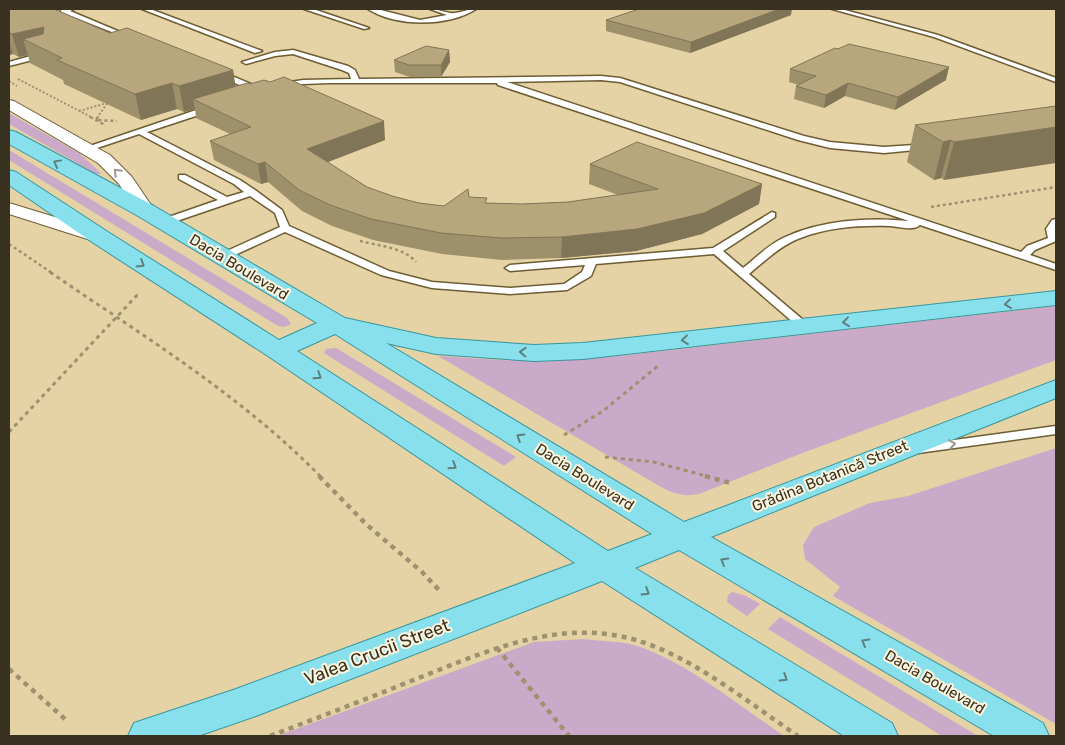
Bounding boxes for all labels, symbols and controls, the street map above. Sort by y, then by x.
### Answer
one-way arrow [53,159,62,169]
one-way arrow [114,169,123,178]
street label: Dacia Boulevard [186,230,292,304]
one-way arrow [136,257,145,267]
one-way arrow [1004,298,1012,309]
one-way arrow [842,316,850,327]
one-way arrow [681,334,689,345]
one-way arrow [519,347,527,358]
one-way arrow [312,370,321,380]
one-way arrow [517,434,526,444]
street label: Grădina Botanică Street [749,436,911,516]
street label: Dacia Boulevard [532,440,638,514]
one-way arrow [947,440,956,450]
one-way arrow [448,459,457,469]
one-way arrow [721,557,730,567]
one-way arrow [641,585,650,595]
street label: Valea Crucii Street [301,614,453,690]
one-way arrow [862,638,871,648]
street label: Dacia Boulevard [882,646,988,718]
one-way arrow [779,671,788,681]

